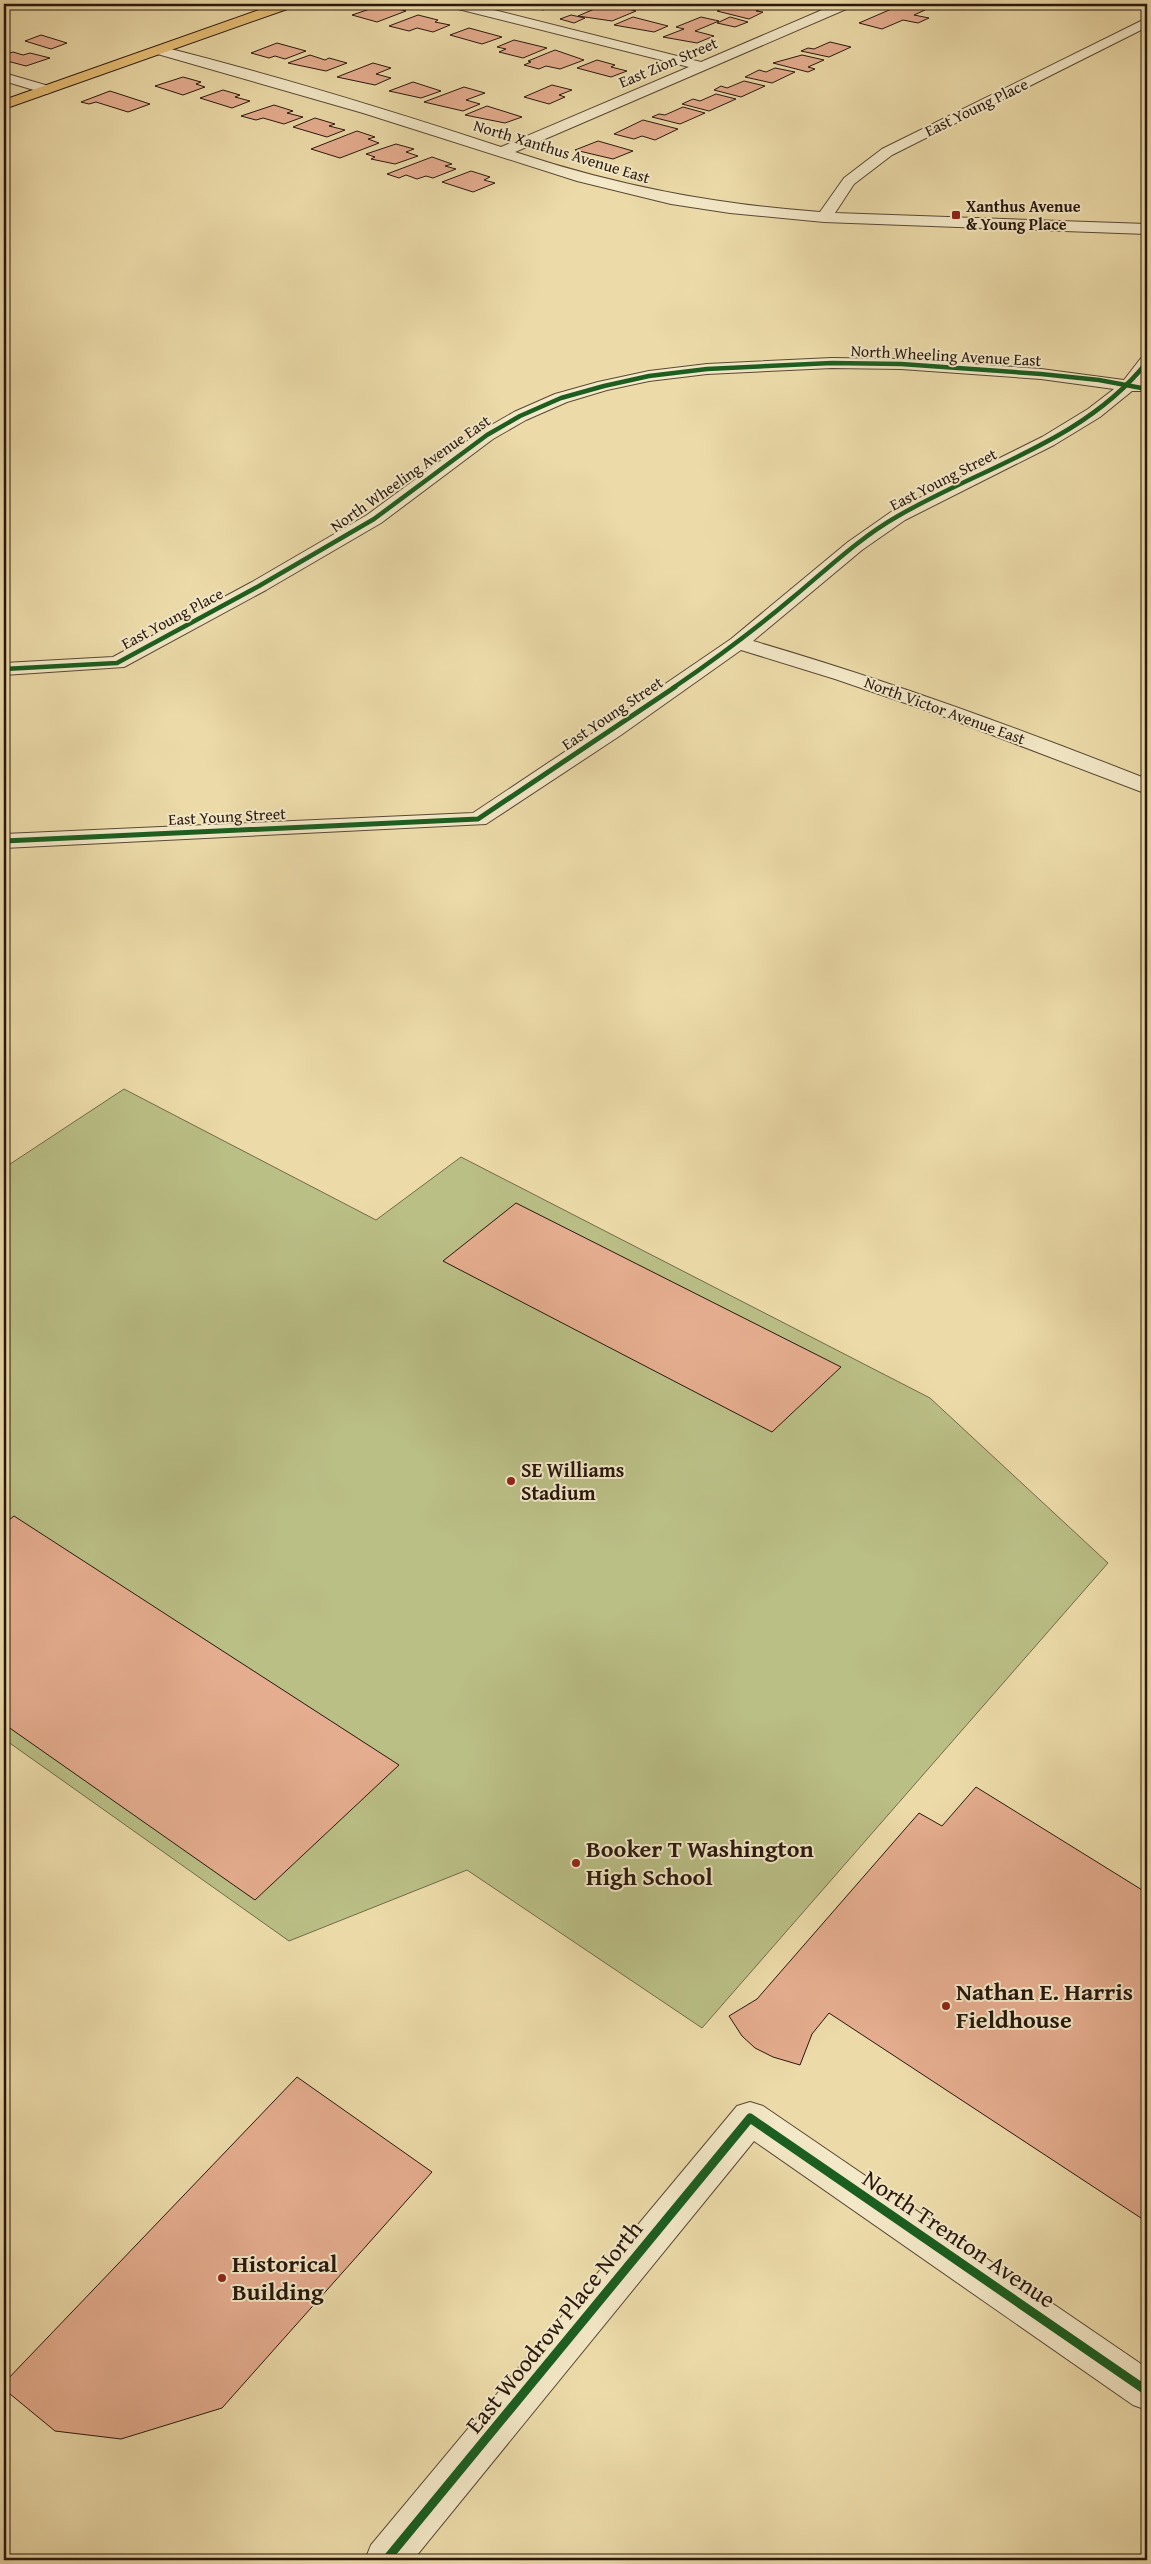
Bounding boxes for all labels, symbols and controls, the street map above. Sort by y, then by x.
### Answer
street label: East Zion Street [615,30,721,94]
street label: East Young Place [920,72,1032,142]
street label: North Xanthus Avenue East [471,113,654,189]
place label: Xanthus Avenue & Young Place [966,194,1081,236]
marker: Xanthus Avenue & Young Place [950,209,962,221]
street label: North Wheeling Avenue East [850,338,1042,372]
street label: North Wheeling Avenue East [325,408,495,538]
street label: East Young Street [885,441,1001,516]
street label: East Young Place [117,581,227,655]
street label: East Young Street [557,670,668,756]
street label: North Victor Avenue East [861,670,1029,750]
street label: East Young Street [168,801,287,831]
place label: SE Williams Stadium [521,1455,624,1507]
marker: SE Williams Stadium [505,1475,517,1487]
place label: Booker T Washington High School [586,1831,814,1894]
marker: Booker T Washington High School [570,1857,582,1869]
place label: Nathan E. Harris Fieldhouse [956,1974,1133,2037]
marker: Nathan E. Harris Fieldhouse [940,2000,952,2012]
street label: North Trenton Avenue [856,2161,1063,2316]
street label: East Woodrow Place North [457,2212,651,2441]
place label: Historical Building [232,2246,338,2309]
marker: Historical Building [216,2272,228,2284]

